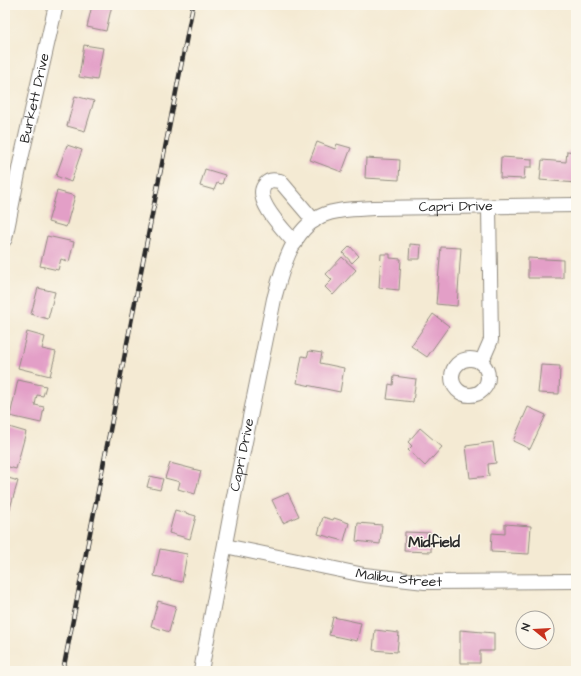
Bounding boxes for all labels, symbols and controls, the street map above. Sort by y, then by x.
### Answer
street label: Burkett Drive [15,51,55,145]
street label: Capri Drive [418,196,493,217]
street label: Capri Drive [225,416,260,493]
district label: Midfield [408,532,460,553]
street label: Malibu Street [354,563,442,592]
north arrow [515,610,555,650]
text: N [518,621,534,633]

